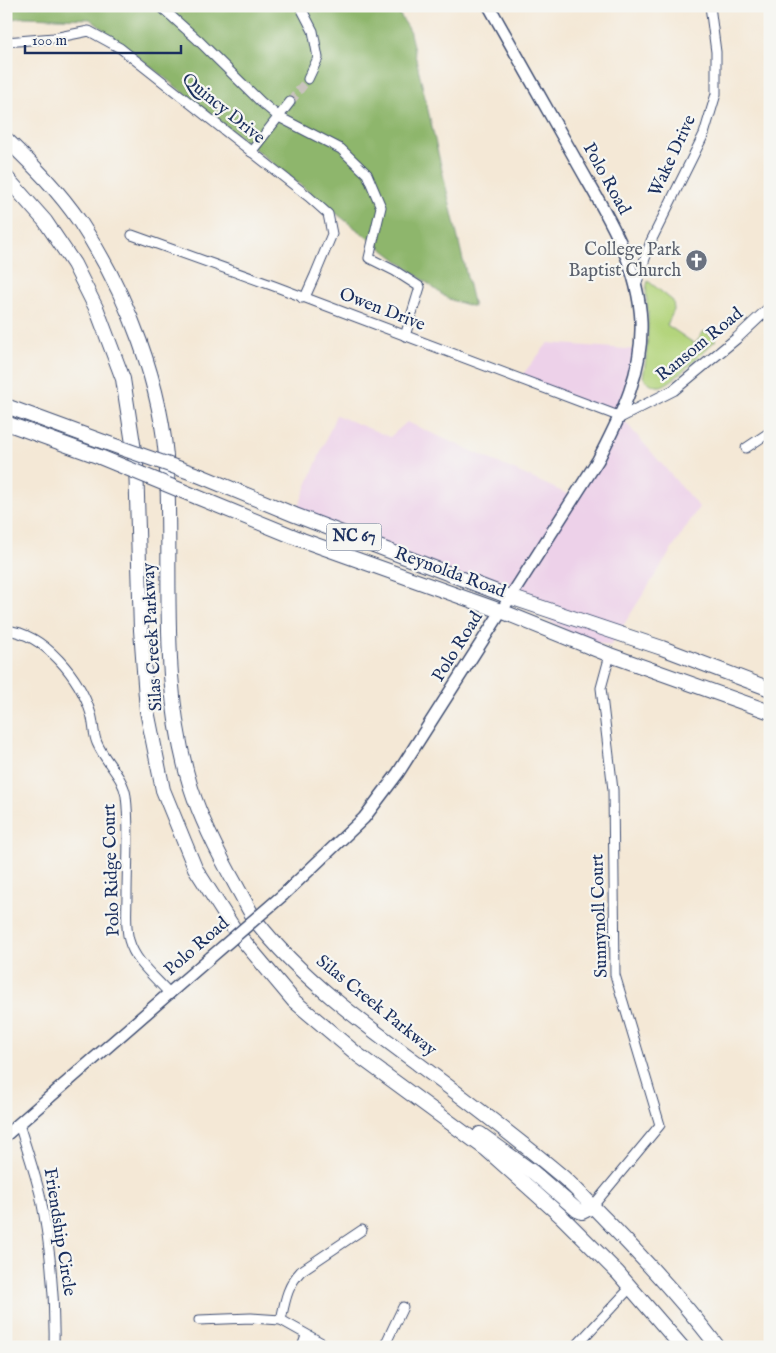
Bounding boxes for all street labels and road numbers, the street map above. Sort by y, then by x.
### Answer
street label: Quincy Drive [177,68,269,150]
street label: Wake Drive [644,112,702,200]
street label: Polo Road [577,139,635,219]
street label: Owen Drive [336,283,428,337]
street label: Ransom Road [652,303,749,387]
road number: NC 67 [326,524,382,550]
street label: Reynolda Road [391,542,509,604]
street label: Silas Creek Parkway [138,562,168,712]
street label: Polo Road [427,607,489,687]
street label: Polo Ridge Court [98,803,126,937]
street label: Sunnynoll Court [586,854,614,978]
street label: Polo Road [160,912,235,982]
street label: Silas Creek Parkway [311,950,441,1062]
street label: Friendship Circle [38,1166,80,1298]

